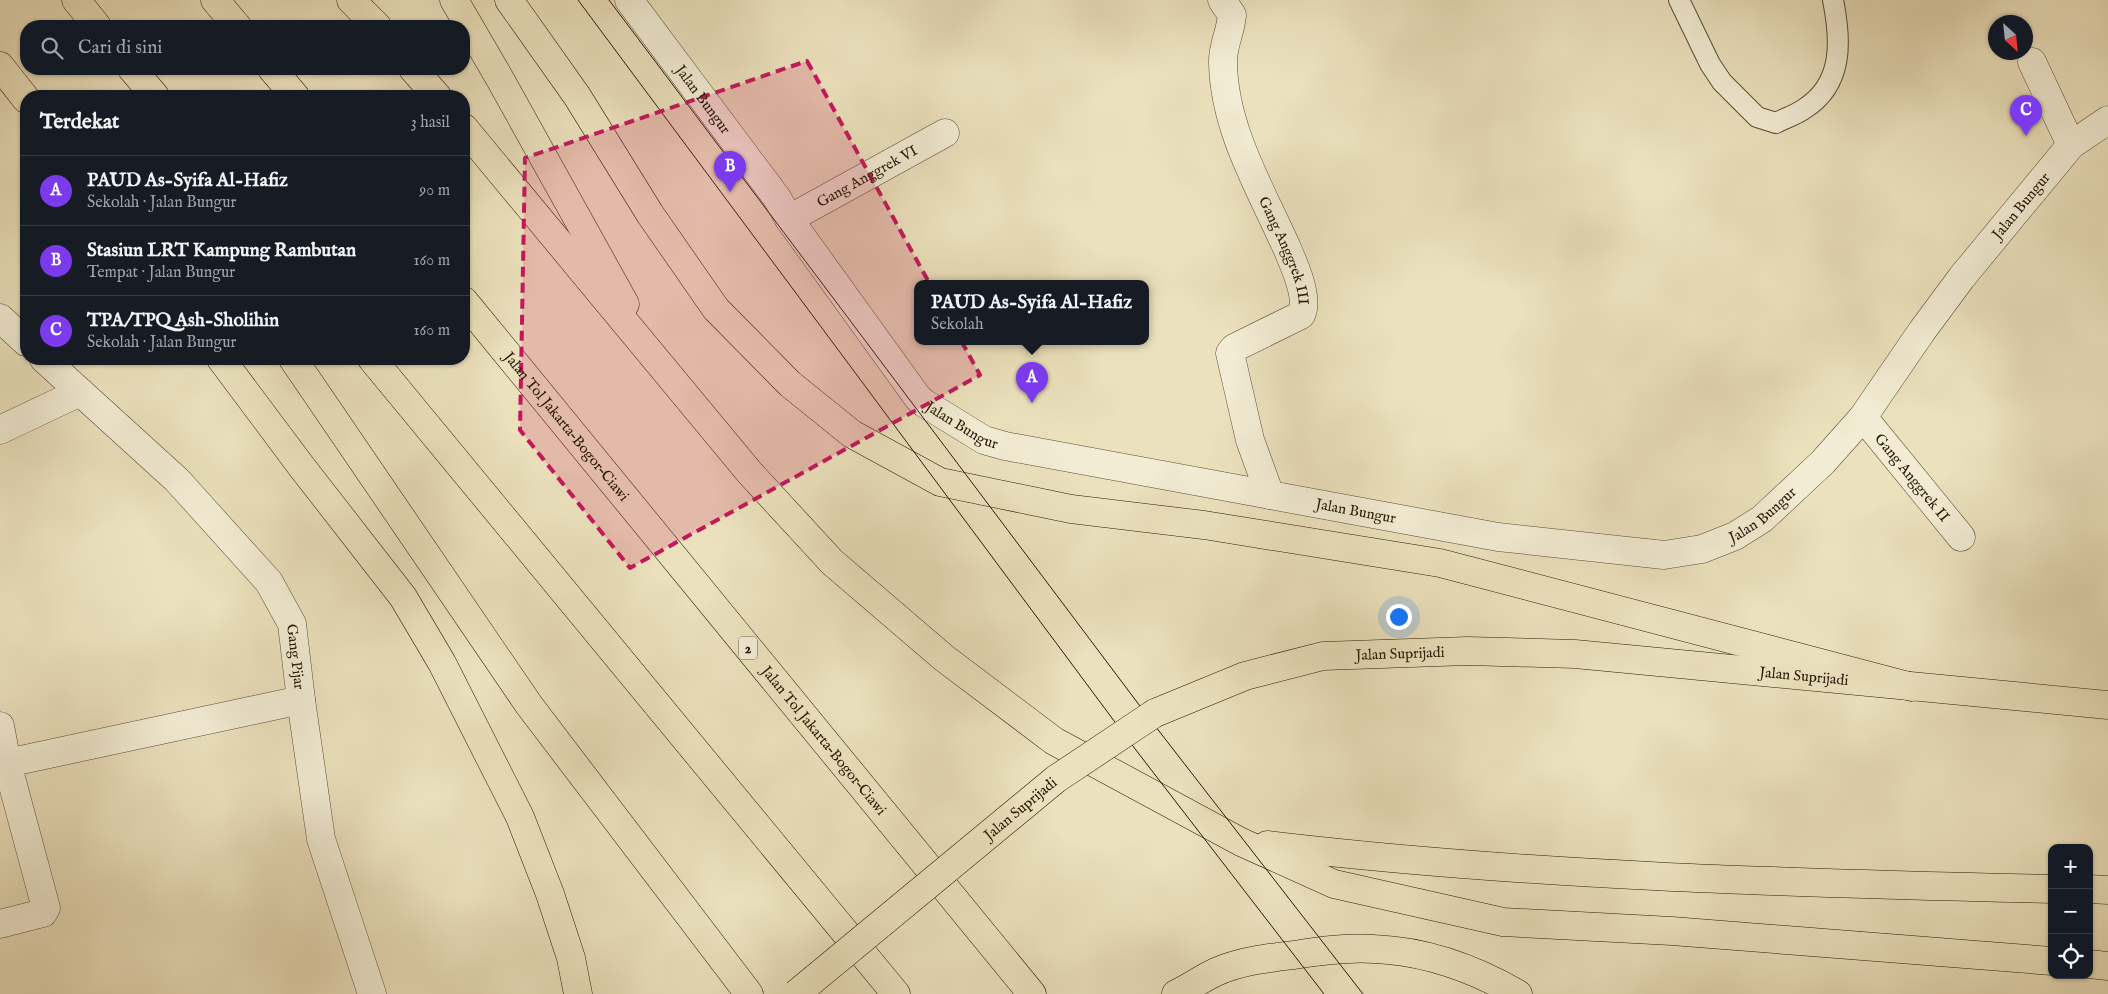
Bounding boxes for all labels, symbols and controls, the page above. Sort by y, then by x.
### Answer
north arrow [1988,15,2033,60]
search box [20,20,470,75]
icon: search [38,34,66,62]
text: Cari di sini [78,36,162,60]
street label: Jalan Bungur [670,60,735,138]
pin: C [2010,95,2042,136]
text: Terdekat [40,109,119,136]
text: 3 hasil [411,113,450,133]
street label: Gang Anggrek VI [813,141,921,212]
pin: B [714,151,746,192]
street label: Jalan Bungur [1987,168,2055,245]
text: PAUD As-Syifa Al-Hafiz [87,169,288,193]
text: A [51,181,61,201]
text: 90 m [419,181,450,201]
text: Sekolah · Jalan Bungur [87,193,236,213]
street label: Gang Anggrek III [1254,194,1313,306]
text: Stasiun LRT Kampung Rambutan [87,239,356,263]
text: B [51,251,61,271]
text: 160 m [414,251,450,271]
text: Tempat · Jalan Bungur [87,263,235,283]
popup [914,280,1149,345]
text: PAUD As-Syifa Al-Hafiz [931,291,1132,315]
text: TPA/TPQ Ash-Sholihin [87,309,279,333]
text: Sekolah [931,315,983,335]
text: C [50,321,62,341]
text: 160 m [414,321,450,341]
text: Sekolah · Jalan Bungur [87,333,236,353]
street label: Jalan Tol Jakarta–Bogor–Ciawi [498,346,633,505]
pin: A [1016,362,1048,403]
street label: Jalan Bungur [920,396,1001,454]
street label: Gang Anggrek II [1870,430,1954,526]
street label: Jalan Bungur [1724,483,1801,548]
street label: Jalan Bungur [1312,494,1398,528]
your location [1386,604,1412,630]
street label: Gang Pijar [282,623,309,691]
road number: 2 [739,636,757,660]
street label: Jalan Suprijadi [1353,643,1445,665]
street label: Jalan Tol Jakarta–Bogor–Ciawi [756,661,890,819]
street label: Jalan Suprijadi [1757,663,1849,690]
street label: Jalan Suprijadi [979,773,1061,846]
map controls [2048,844,2093,979]
button: + [2048,844,2093,889]
button: − [2048,889,2093,934]
button: locate [2048,934,2093,979]

